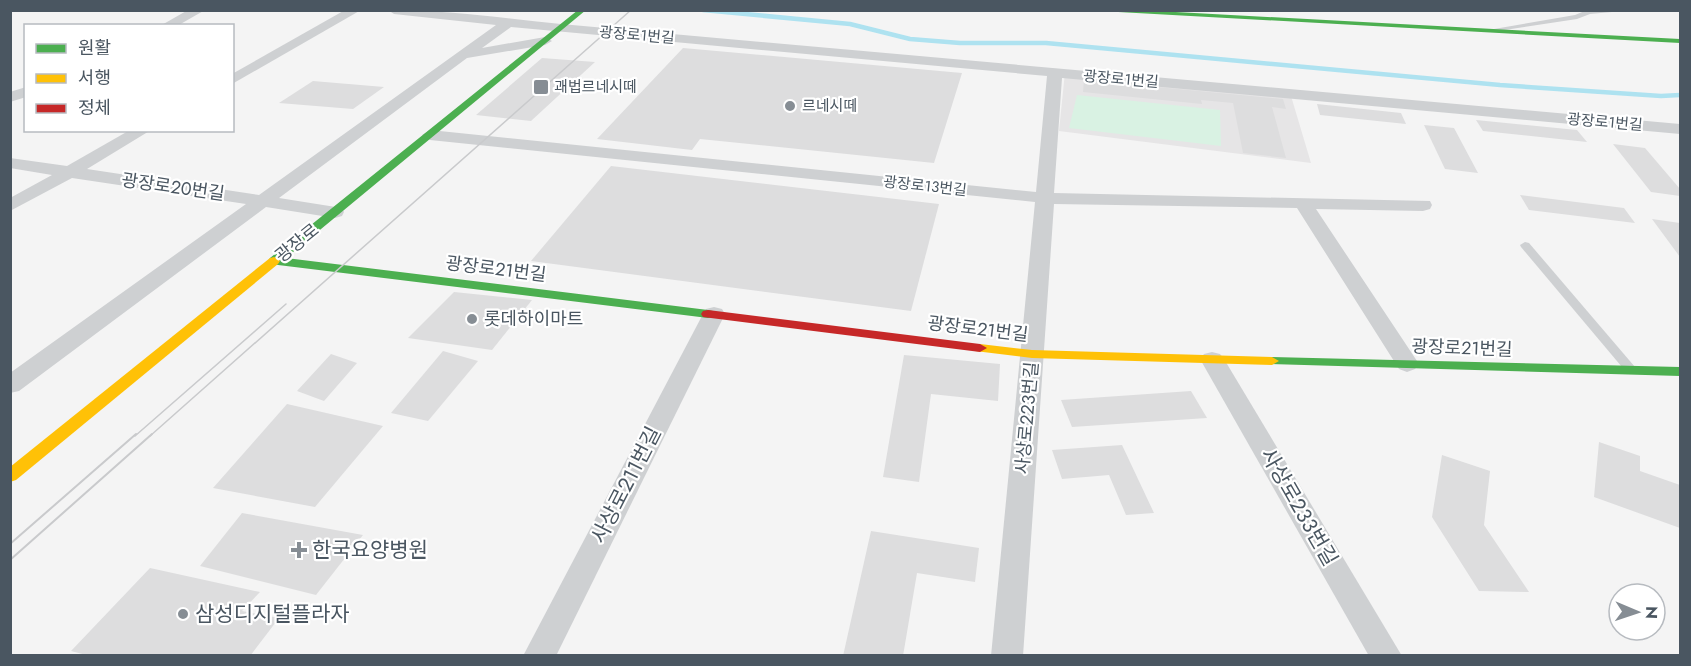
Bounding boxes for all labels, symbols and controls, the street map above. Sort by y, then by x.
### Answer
street label: 광장로1번길 [598,21,676,49]
legend [24,24,234,132]
text: 원활 [78,35,111,61]
text: 서행 [78,65,111,91]
street label: 광장로1번길 [1082,65,1160,93]
place label: 괘법르네시떼 [554,76,637,98]
marker: 괘법르네시떼 [532,78,550,96]
text: 정체 [78,95,111,121]
place label: 르네시떼 [802,95,857,117]
marker: 르네시떼 [783,99,797,113]
street label: 광장로1번길 [1566,108,1644,136]
street label: 광장로20번길 [120,167,226,207]
street label: 광장로13번길 [882,171,968,201]
street label: 광장로 [270,217,324,269]
street label: 광장로21번길 [444,250,548,288]
place label: 롯데하이마트 [484,306,583,332]
street label: 광장로21번길 [926,310,1030,348]
marker: 롯데하이마트 [465,312,479,326]
street label: 광장로21번길 [1411,333,1513,363]
street label: 사상로223번길 [1009,361,1045,475]
street label: 사상로211번길 [584,421,668,549]
street label: 사상로233번길 [1253,443,1345,571]
place label: 한국요양병원 [312,535,428,565]
marker: 한국요양병원 [290,541,308,559]
north arrow [1607,582,1667,642]
place label: 삼성디지털플라자 [195,599,350,629]
text: N [1640,606,1663,619]
marker: 삼성디지털플라자 [176,607,190,621]

